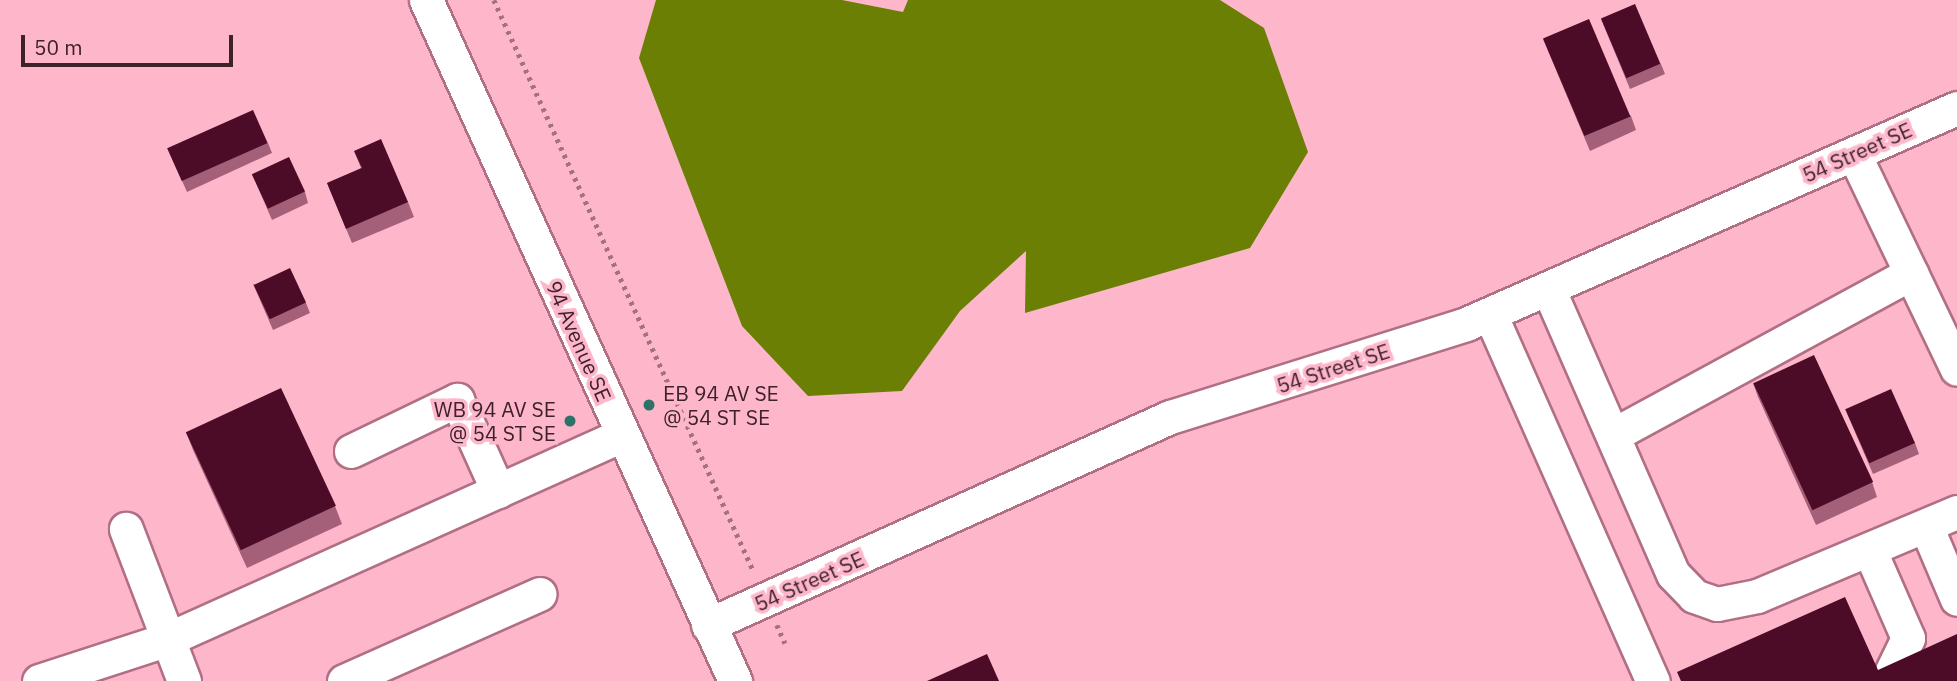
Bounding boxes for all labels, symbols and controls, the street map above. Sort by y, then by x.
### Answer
scale bar [24,21,236,65]
text: 50 m [34,33,83,61]
street label: 54 Street SE [1798,117,1916,187]
street label: 94 Avenue SE [541,277,617,405]
street label: 54 Street SE [1273,338,1393,398]
place label: EB 94 AV SE @ 54 ST SE [663,380,779,430]
place label: WB 94 AV SE @ 54 ST SE [434,396,556,446]
marker: EB 94 AV SE @ 54 ST SE [641,397,657,413]
marker: WB 94 AV SE @ 54 ST SE [562,413,578,429]
street label: 54 Street SE [750,546,868,616]

